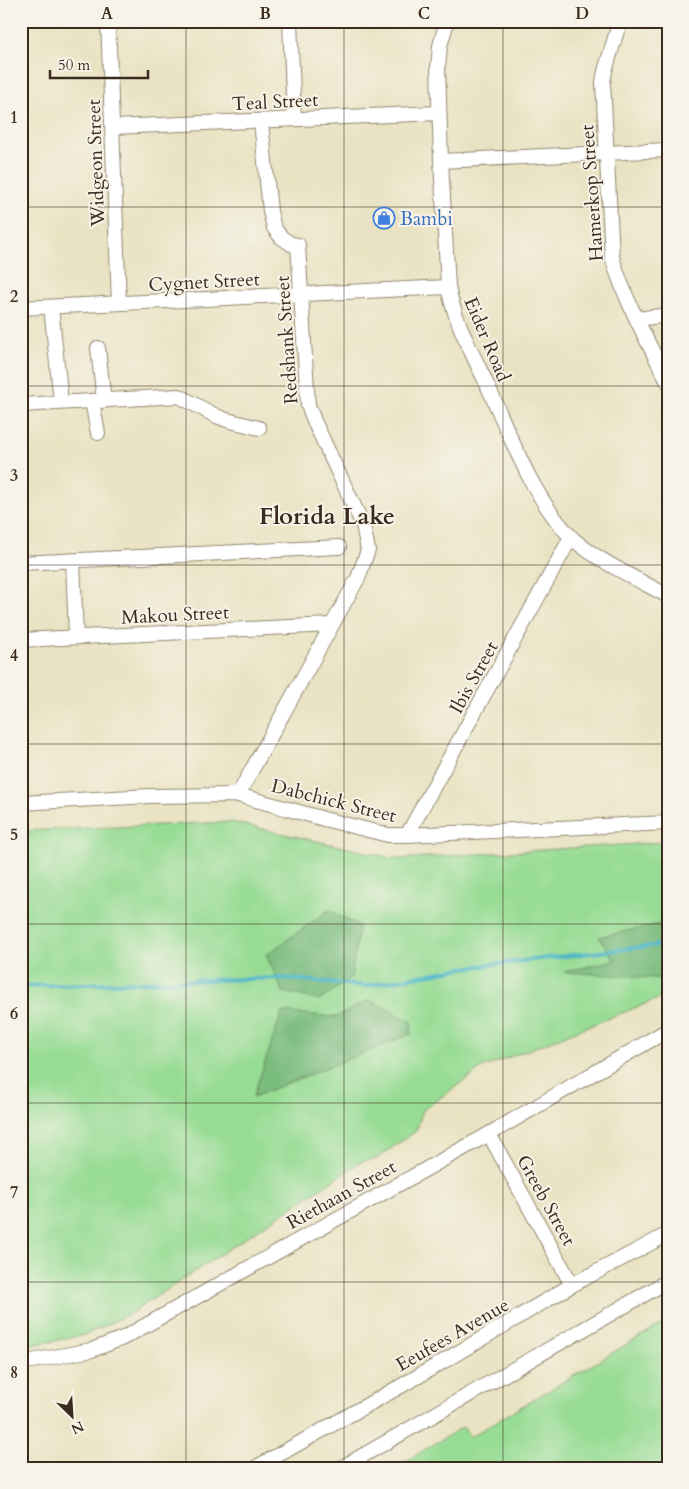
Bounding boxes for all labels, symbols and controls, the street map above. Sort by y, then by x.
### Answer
text: A [101,3,113,25]
text: B [259,3,271,25]
text: C [418,3,430,25]
text: D [575,3,589,25]
scale bar [50,48,148,80]
text: 50 m [58,55,90,75]
street label: Teal Street [231,87,319,117]
street label: Widgeon Street [81,99,111,228]
text: 1 [10,107,18,129]
street label: Hamerkop Street [574,124,610,262]
shop icon: Bambi [372,206,396,230]
place label: Bambi [400,206,453,232]
street label: Cygnet Street [148,266,260,298]
street label: Redshank Street [270,275,304,405]
text: 2 [10,286,18,308]
street label: Eider Road [458,293,517,386]
text: 3 [10,465,18,487]
district label: Florida Lake [259,500,395,533]
street label: Makou Street [121,599,230,631]
street label: Ibis Street [443,637,504,718]
text: 4 [10,645,18,667]
street label: Dabchick Street [269,773,399,829]
text: 5 [10,824,18,846]
text: 6 [10,1003,18,1025]
street label: Greeb Street [510,1150,582,1251]
street label: Riethaan Street [282,1154,401,1236]
text: 7 [10,1182,18,1204]
street label: Eeufees Avenue [391,1292,514,1378]
text: 8 [10,1362,18,1384]
north arrow [48,1392,98,1442]
text: N [68,1416,87,1439]

